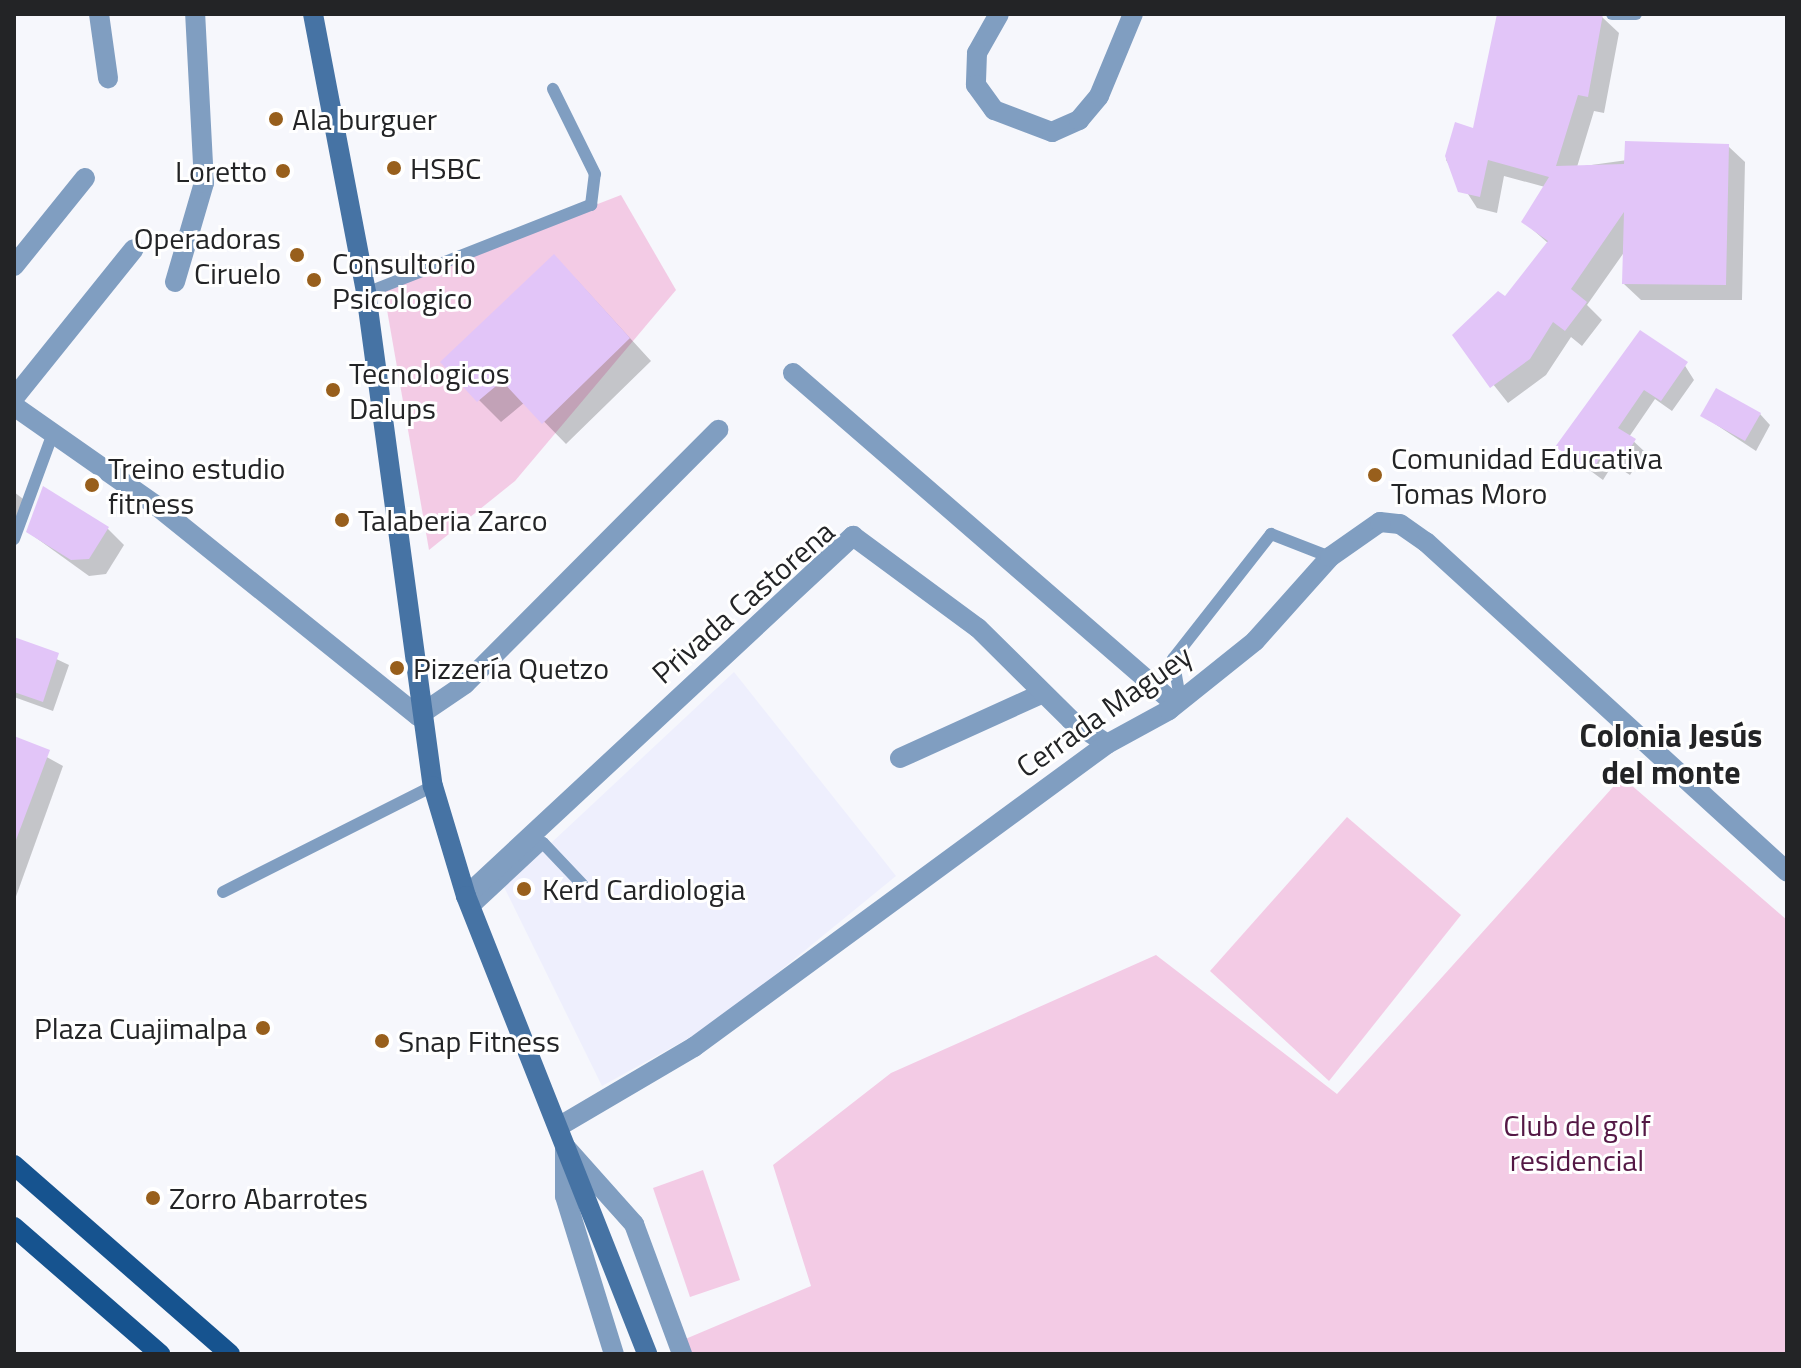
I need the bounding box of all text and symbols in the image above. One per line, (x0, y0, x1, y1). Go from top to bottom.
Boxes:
place label: Ala burguer (292, 101, 437, 137)
marker: Ala burguer (267, 110, 285, 128)
place label: HSBC (410, 150, 481, 186)
place label: Loretto (175, 153, 267, 189)
marker: HSBC (385, 159, 403, 177)
marker: Loretto (274, 162, 292, 180)
place label: Operadoras Ciruelo (134, 220, 281, 290)
place label: Consultorio Psicologico (332, 245, 476, 316)
marker: Operadoras Ciruelo (288, 246, 306, 264)
marker: Consultorio Psicologico (303, 269, 325, 291)
place label: Tecnologicos Dalups (349, 355, 510, 426)
marker: Tecnologicos Dalups (324, 381, 342, 399)
place label: Comunidad Educativa Tomas Moro (1391, 440, 1662, 510)
place label: Treino estudio fitness (108, 450, 285, 520)
marker: Comunidad Educativa Tomas Moro (1366, 466, 1384, 484)
marker: Treino estudio fitness (83, 476, 101, 494)
place label: Talaberia Zarco (358, 502, 548, 538)
marker: Talaberia Zarco (333, 511, 351, 529)
street label: Privada Castorena (645, 513, 841, 691)
street label: Cerrada Maguey (1010, 637, 1198, 785)
place label: Pizzería Quetzo (413, 650, 609, 686)
marker: Pizzería Quetzo (388, 659, 406, 677)
district label: Colonia Jesús del monte (1580, 717, 1762, 792)
place label: Kerd Cardiologia (542, 871, 746, 907)
marker: Kerd Cardiologia (513, 878, 535, 900)
place label: Plaza Cuajimalpa (34, 1010, 247, 1046)
marker: Plaza Cuajimalpa (254, 1019, 272, 1037)
place label: Snap Fitness (398, 1023, 560, 1059)
marker: Snap Fitness (373, 1032, 391, 1050)
park label: Club de golf residencial (1503, 1107, 1651, 1178)
place label: Zorro Abarrotes (169, 1180, 368, 1216)
marker: Zorro Abarrotes (144, 1189, 162, 1207)

